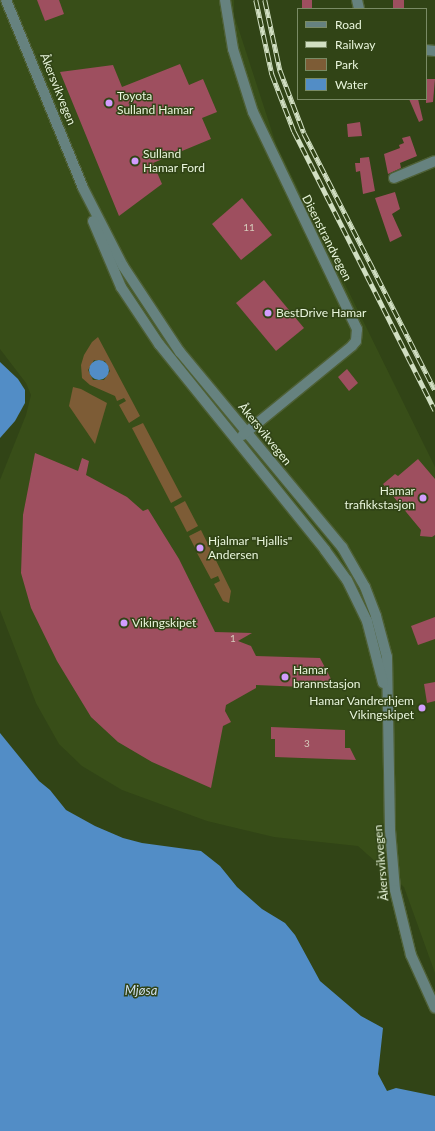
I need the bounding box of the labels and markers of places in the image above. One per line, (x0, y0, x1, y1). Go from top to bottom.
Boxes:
place label: Toyota Sulland Hamar (117, 89, 193, 117)
marker: Toyota Sulland Hamar (104, 98, 114, 108)
place label: Sulland Hamar Ford (143, 147, 205, 175)
marker: Sulland Hamar Ford (130, 156, 140, 166)
place label: BestDrive Hamar (276, 306, 366, 320)
marker: BestDrive Hamar (263, 308, 273, 318)
place label: Hamar trafikkstasjon (344, 484, 415, 512)
marker: Hamar trafikkstasjon (418, 493, 428, 503)
place label: Hjalmar "Hjallis" Andersen (208, 534, 293, 562)
marker: Hjalmar "Hjallis" Andersen (195, 543, 205, 553)
place label: Vikingskipet (132, 616, 196, 630)
marker: Vikingskipet (119, 618, 129, 628)
place label: Hamar brannstasjon (293, 663, 360, 691)
marker: Hamar brannstasjon (280, 672, 290, 682)
place label: Hamar Vandrerhjem Vikingskipet (309, 694, 414, 722)
marker: Hamar Vandrerhjem Vikingskipet (417, 703, 427, 713)

